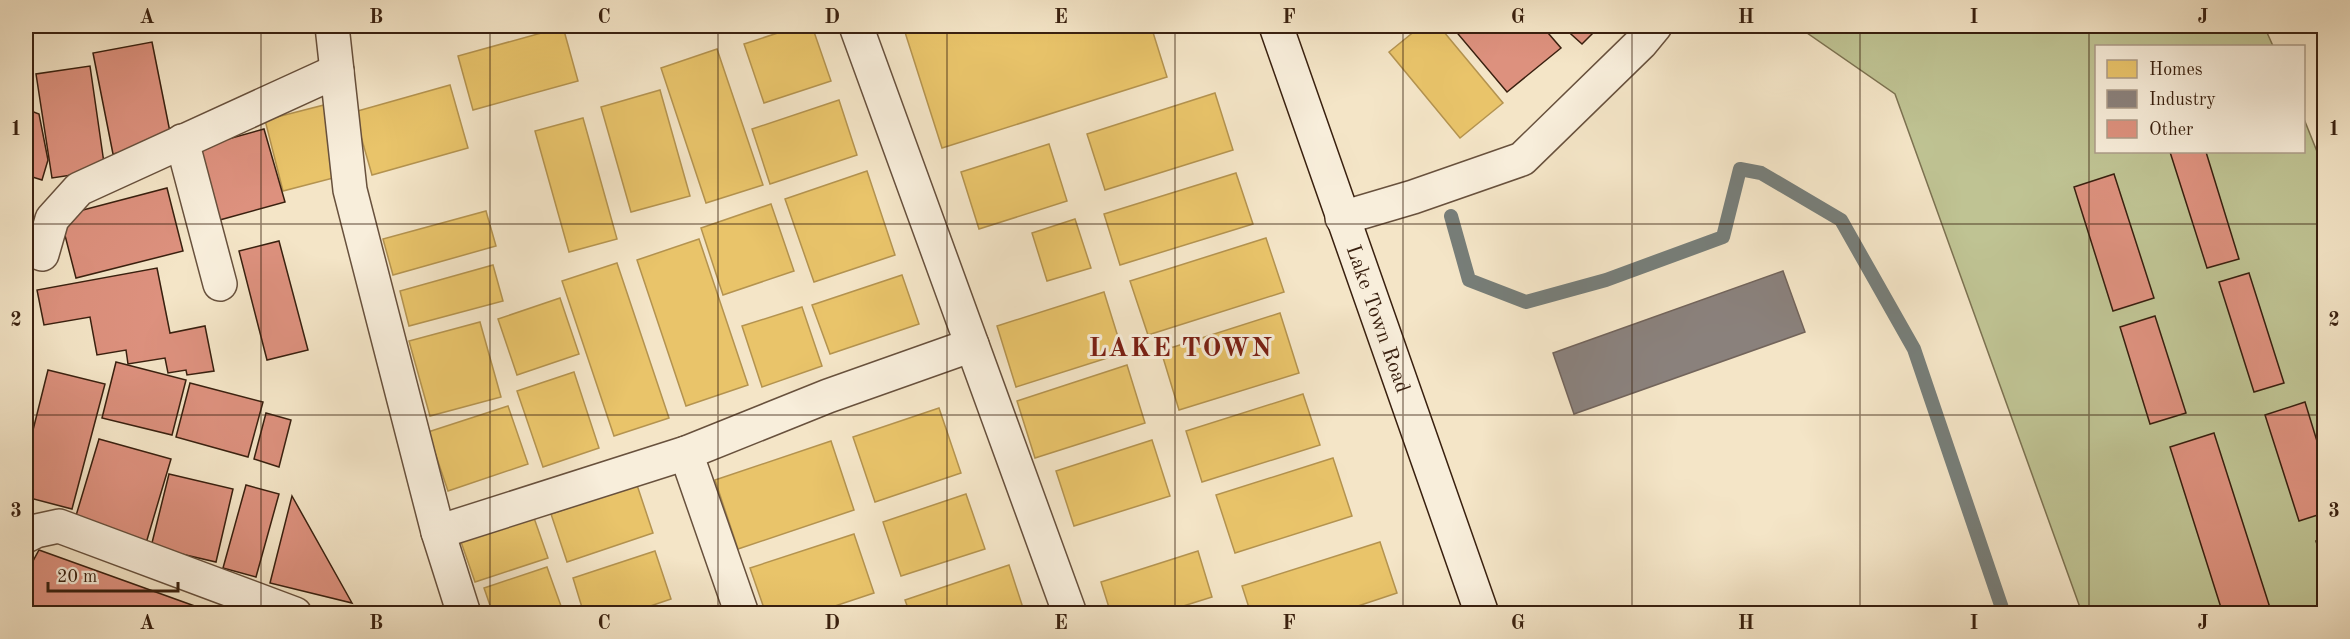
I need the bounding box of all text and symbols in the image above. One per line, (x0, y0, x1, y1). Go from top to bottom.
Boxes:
text: A (139, 8, 155, 28)
text: B (369, 8, 383, 28)
text: C (597, 8, 611, 28)
text: D (824, 8, 840, 28)
text: E (1054, 8, 1068, 28)
text: F (1282, 8, 1296, 28)
text: G (1511, 8, 1525, 28)
text: H (1738, 8, 1754, 28)
text: I (1970, 8, 1978, 28)
text: J (2198, 8, 2209, 28)
legend (2095, 45, 2305, 153)
text: Homes (2149, 61, 2203, 79)
text: Industry (2149, 91, 2216, 109)
text: 1 (10, 120, 22, 140)
text: 1 (2328, 120, 2340, 140)
text: Other (2149, 121, 2194, 139)
street label: Lake Town Road (1342, 242, 1413, 396)
text: 2 (10, 311, 22, 331)
text: 2 (2328, 311, 2340, 331)
district label: LAKE TOWN (1088, 335, 1274, 362)
text: 3 (10, 502, 22, 522)
text: 3 (2328, 502, 2340, 522)
scale bar (48, 555, 178, 593)
text: 20 m (57, 568, 97, 586)
text: A (139, 614, 155, 634)
text: B (369, 614, 383, 634)
text: C (597, 614, 611, 634)
text: D (824, 614, 840, 634)
text: E (1054, 614, 1068, 634)
text: F (1282, 614, 1296, 634)
text: G (1511, 614, 1525, 634)
text: H (1738, 614, 1754, 634)
text: I (1970, 614, 1978, 634)
text: J (2198, 614, 2209, 634)

